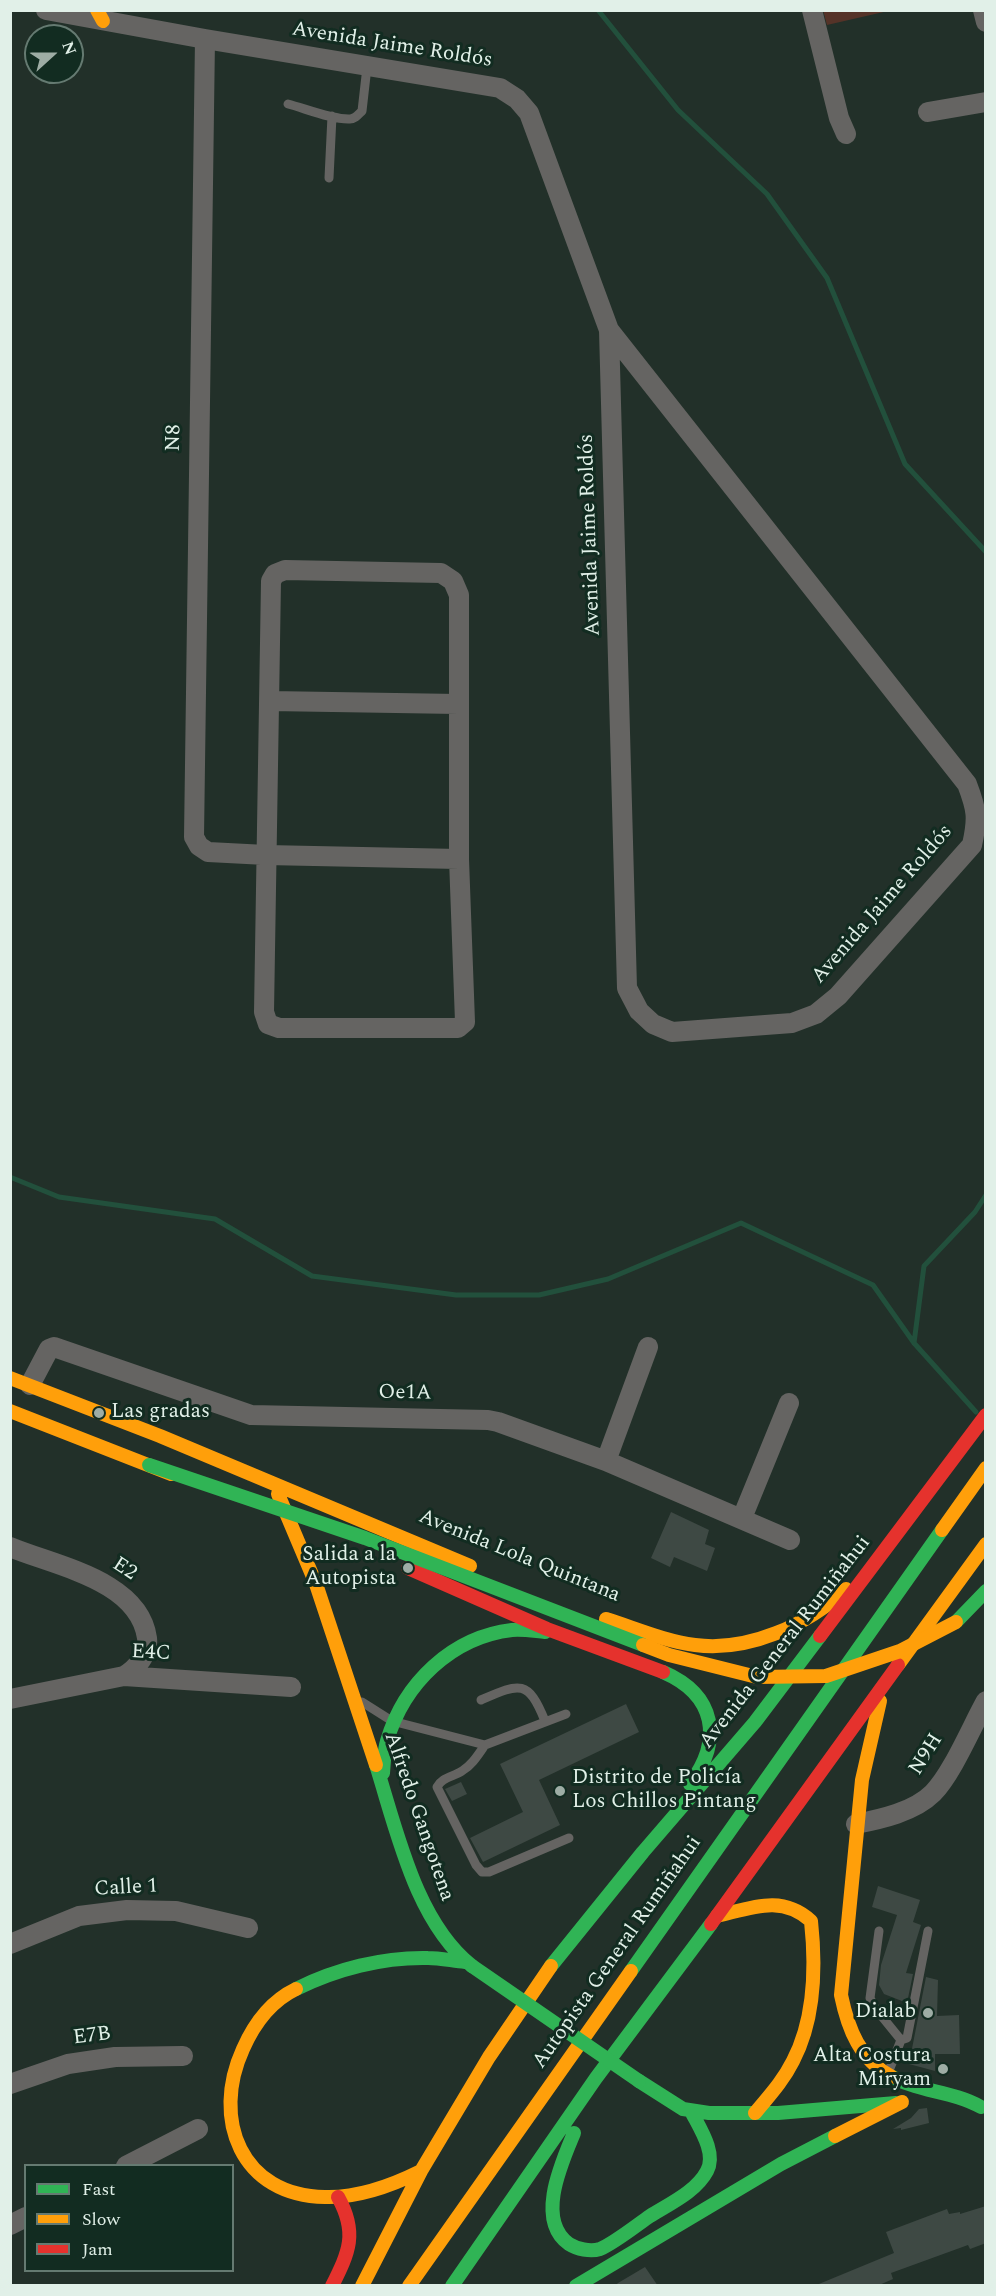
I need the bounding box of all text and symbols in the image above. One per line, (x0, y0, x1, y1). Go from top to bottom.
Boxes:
street label: Avenida Jaime Roldós (290, 18, 494, 74)
north arrow (24, 24, 84, 84)
text: N (55, 38, 82, 59)
street label: N8 (162, 424, 188, 452)
street label: Avenida Jaime Roldós (575, 433, 607, 637)
street label: Avenida Jaime Roldós (807, 820, 959, 990)
street label: Oe1A (378, 1381, 432, 1407)
place label: Las gradas (111, 1400, 210, 1426)
marker: Las gradas (92, 1406, 106, 1420)
street label: Avenida Lola Quintana (415, 1505, 623, 1609)
street label: Avenida General Rumiñahui (695, 1532, 877, 1754)
place label: Salida a la Autopista (302, 1543, 396, 1593)
street label: E2 (107, 1553, 141, 1587)
marker: Salida a la Autopista (401, 1561, 415, 1575)
street label: E4C (131, 1640, 171, 1668)
street label: Alfredo Gangotena (377, 1729, 459, 1905)
street label: N9H (905, 1730, 949, 1780)
place label: Distrito de Policía Los Chillos Pintang (572, 1766, 756, 1816)
marker: Distrito de Policía Los Chillos Pintang (553, 1784, 567, 1798)
street label: Autopista General Rumiñahui (528, 1832, 708, 2074)
street label: Calle 1 (94, 1875, 158, 1903)
place label: Dialab (855, 2000, 916, 2026)
marker: Dialab (921, 2006, 935, 2020)
street label: E7B (72, 2022, 112, 2052)
place label: Alta Costura Miryam (813, 2044, 931, 2094)
marker: Alta Costura Miryam (936, 2062, 950, 2076)
legend (24, 2164, 234, 2272)
text: Fast (82, 2176, 115, 2203)
text: Slow (82, 2206, 120, 2233)
text: Jam (82, 2236, 113, 2263)

